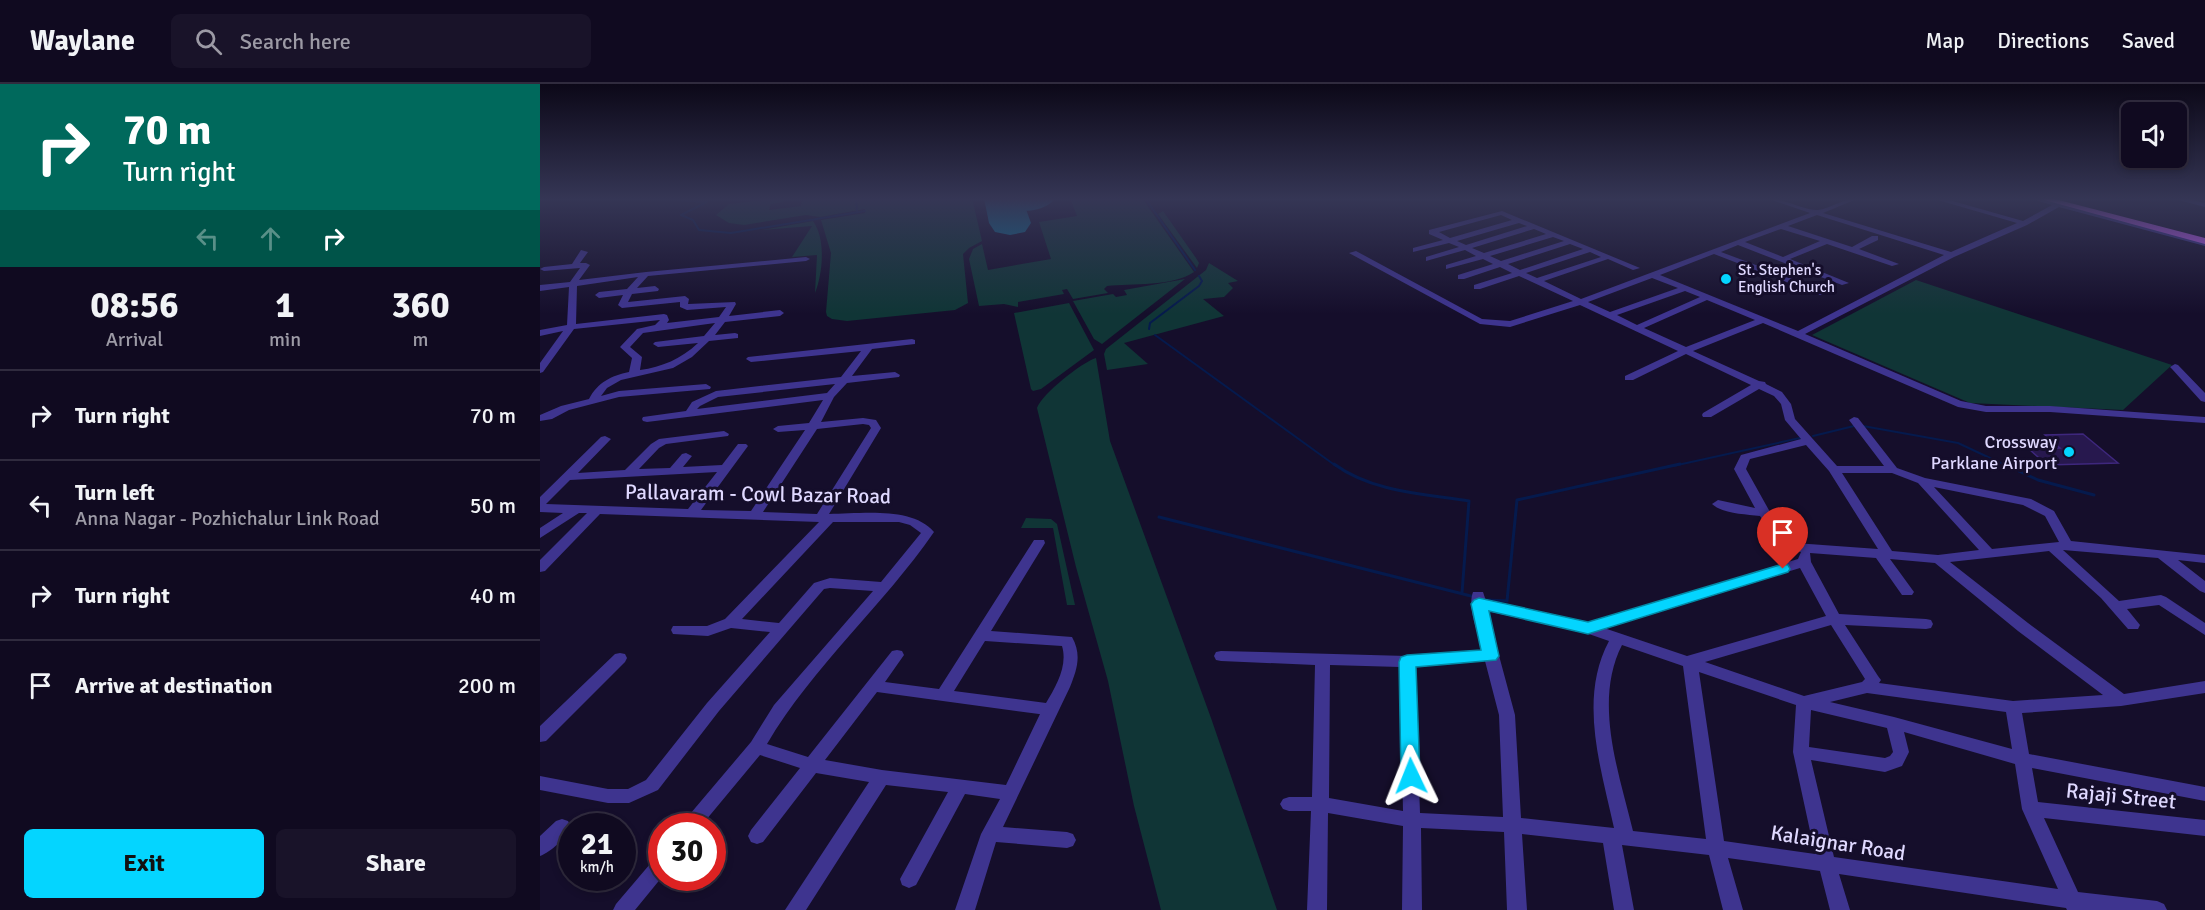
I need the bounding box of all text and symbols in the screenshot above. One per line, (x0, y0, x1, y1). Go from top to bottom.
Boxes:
search box (171, 14, 591, 68)
text: Waylane (30, 24, 135, 58)
icon: search (192, 25, 225, 58)
text: Search here (240, 28, 351, 55)
text: Map (1926, 28, 1964, 54)
text: Directions (1997, 28, 2089, 54)
text: Saved (2122, 28, 2175, 54)
map controls (2121, 102, 2187, 168)
button: sound (2121, 102, 2187, 168)
text: 70 m (123, 105, 212, 156)
icon: right (24, 108, 102, 186)
text: Turn right (123, 156, 236, 189)
icon: left (191, 222, 224, 255)
icon: ahead (254, 222, 287, 255)
icon: right (317, 222, 350, 255)
place label: St. Stephen's English Church (1738, 261, 1835, 296)
marker: St. Stephen's English Church (1719, 272, 1733, 286)
text: 08:56 (90, 283, 179, 328)
text: 1 (275, 283, 295, 328)
text: 360 (391, 283, 450, 328)
text: Arrival (106, 327, 163, 352)
text: min (269, 327, 301, 352)
text: m (413, 327, 429, 352)
icon: right (24, 399, 57, 432)
text: Turn right (75, 402, 170, 429)
text: 70 m (470, 402, 516, 429)
place label: Crossway Parklane Airport (1931, 431, 2058, 474)
marker: Crossway Parklane Airport (2062, 445, 2076, 459)
text: Turn left (75, 479, 155, 506)
street label: Pallavaram - Cowl Bazar Road (625, 479, 891, 509)
icon: left (24, 489, 57, 522)
text: 50 m (470, 492, 516, 519)
text: Anna Nagar - Pozhichalur Link Road (75, 506, 380, 531)
pin (1757, 507, 1808, 569)
icon: arrive (1766, 516, 1799, 549)
icon: right (24, 579, 57, 612)
text: Turn right (75, 582, 170, 609)
text: 40 m (470, 582, 516, 609)
icon: arrive (24, 669, 57, 702)
text: Arrive at destination (75, 672, 272, 699)
text: 200 m (458, 672, 516, 699)
position arrow (1379, 744, 1443, 808)
street label: Rajaji Street (2065, 777, 2177, 815)
speed limit sign: 30 (648, 813, 726, 891)
street label: Kalaignar Road (1769, 820, 1907, 866)
text: 21 (581, 826, 613, 863)
button: Exit (24, 829, 264, 898)
button: Share (276, 829, 516, 898)
text: km/h (580, 858, 614, 876)

